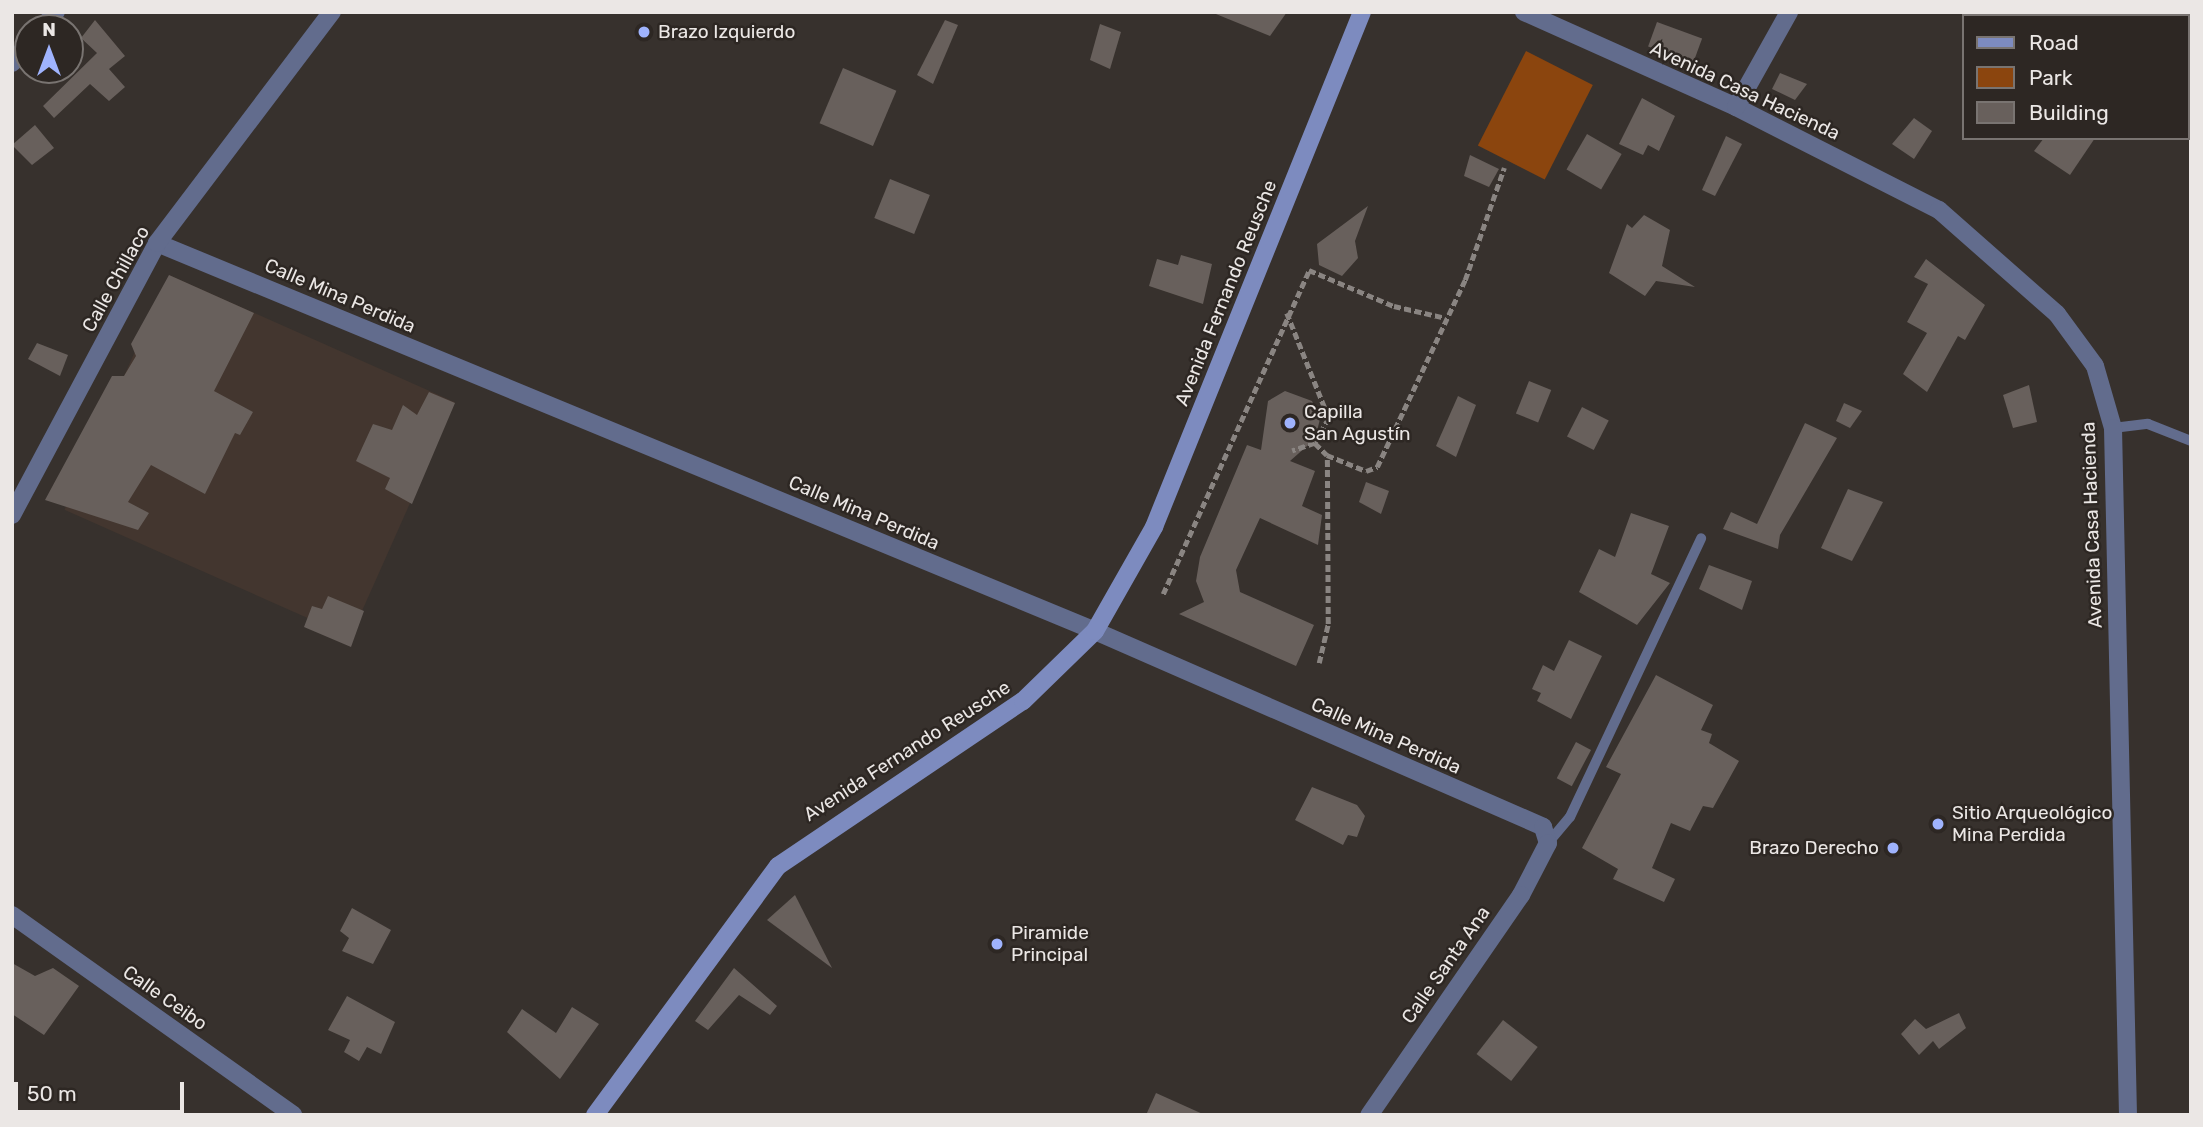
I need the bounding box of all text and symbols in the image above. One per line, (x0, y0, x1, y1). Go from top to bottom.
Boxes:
north arrow (14, 14, 84, 84)
legend (1962, 14, 2189, 140)
text: N (42, 18, 56, 41)
place label: Brazo Izquierdo (658, 21, 795, 43)
marker: Brazo Izquierdo (636, 24, 652, 40)
text: Road (2029, 30, 2079, 55)
street label: Avenida Casa Hacienda (1647, 37, 1843, 145)
text: Park (2029, 65, 2073, 90)
text: Building (2029, 100, 2109, 125)
street label: Avenida Fernando Reusche (1170, 177, 1282, 409)
street label: Calle Chillaco (78, 222, 154, 336)
street label: Calle Mina Perdida (261, 254, 419, 338)
place label: Capilla San Agustín (1304, 401, 1411, 445)
marker: Capilla San Agustín (1282, 415, 1298, 431)
street label: Avenida Casa Hacienda (2077, 421, 2107, 629)
street label: Calle Mina Perdida (785, 471, 943, 555)
street label: Avenida Fernando Reusche (800, 676, 1014, 826)
street label: Calle Mina Perdida (1308, 693, 1464, 779)
place label: Sitio Arqueológico Mina Perdida (1952, 802, 2113, 846)
marker: Sitio Arqueológico Mina Perdida (1930, 816, 1946, 832)
place label: Brazo Derecho (1749, 837, 1879, 859)
marker: Brazo Derecho (1885, 840, 1901, 856)
street label: Calle Santa Ana (1397, 902, 1495, 1028)
place label: Piramide Principal (1011, 922, 1089, 966)
marker: Piramide Principal (989, 936, 1005, 952)
street label: Calle Ceibo (118, 961, 212, 1035)
scale bar (18, 1068, 187, 1112)
text: 50 m (27, 1081, 77, 1106)

